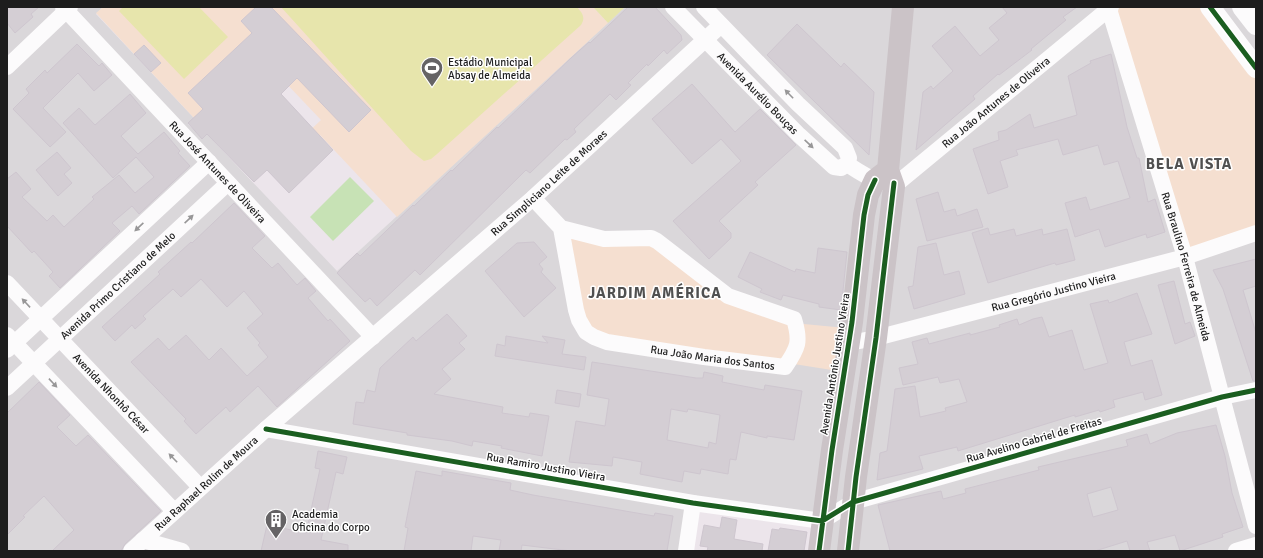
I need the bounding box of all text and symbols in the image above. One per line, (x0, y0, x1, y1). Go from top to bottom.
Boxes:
street label: Avenida Aurélio Bouças (715, 49, 801, 137)
street label: Rua João Antunes de Oliveira (939, 53, 1053, 150)
sports icon: Estádio Municipal Absay de Almeida (419, 55, 445, 88)
place label: Estádio Municipal Absay de Almeida (448, 56, 532, 82)
one-way arrow (784, 89, 794, 99)
street label: Rua José Antunes de Oliveira (167, 118, 269, 226)
street label: Rua Simpliciano Leite de Moraes (488, 127, 610, 238)
one-way arrow (804, 140, 814, 149)
district label: BELA VISTA (1146, 155, 1232, 173)
street label: Rua Braulino Ferreira de Almeida (1159, 190, 1214, 343)
one-way arrow (184, 214, 195, 223)
one-way arrow (134, 222, 144, 232)
street label: Avenida Primo Cristiano de Melo (57, 229, 178, 342)
street label: Rua Gregório Justino Vieira (990, 269, 1118, 314)
district label: JARDIM AMÉRICA (588, 283, 722, 302)
street label: Avenida Antônio Justino Vieira (817, 292, 853, 436)
one-way arrow (21, 298, 31, 308)
street label: Rua João Maria dos Santos (650, 342, 776, 372)
street label: Avenida Nhonhô César (70, 351, 153, 436)
one-way arrow (48, 378, 58, 388)
street label: Rua Avelino Gabriel de Freitas (965, 414, 1103, 466)
street label: Rua Raphael Rolim de Moura (152, 433, 261, 533)
street label: Rua Ramiro Justino Vieira (486, 450, 607, 484)
one-way arrow (168, 453, 178, 463)
building icon: Academia Oficina do Corpo (263, 507, 289, 540)
place label: Academia Oficina do Corpo (292, 508, 370, 534)

